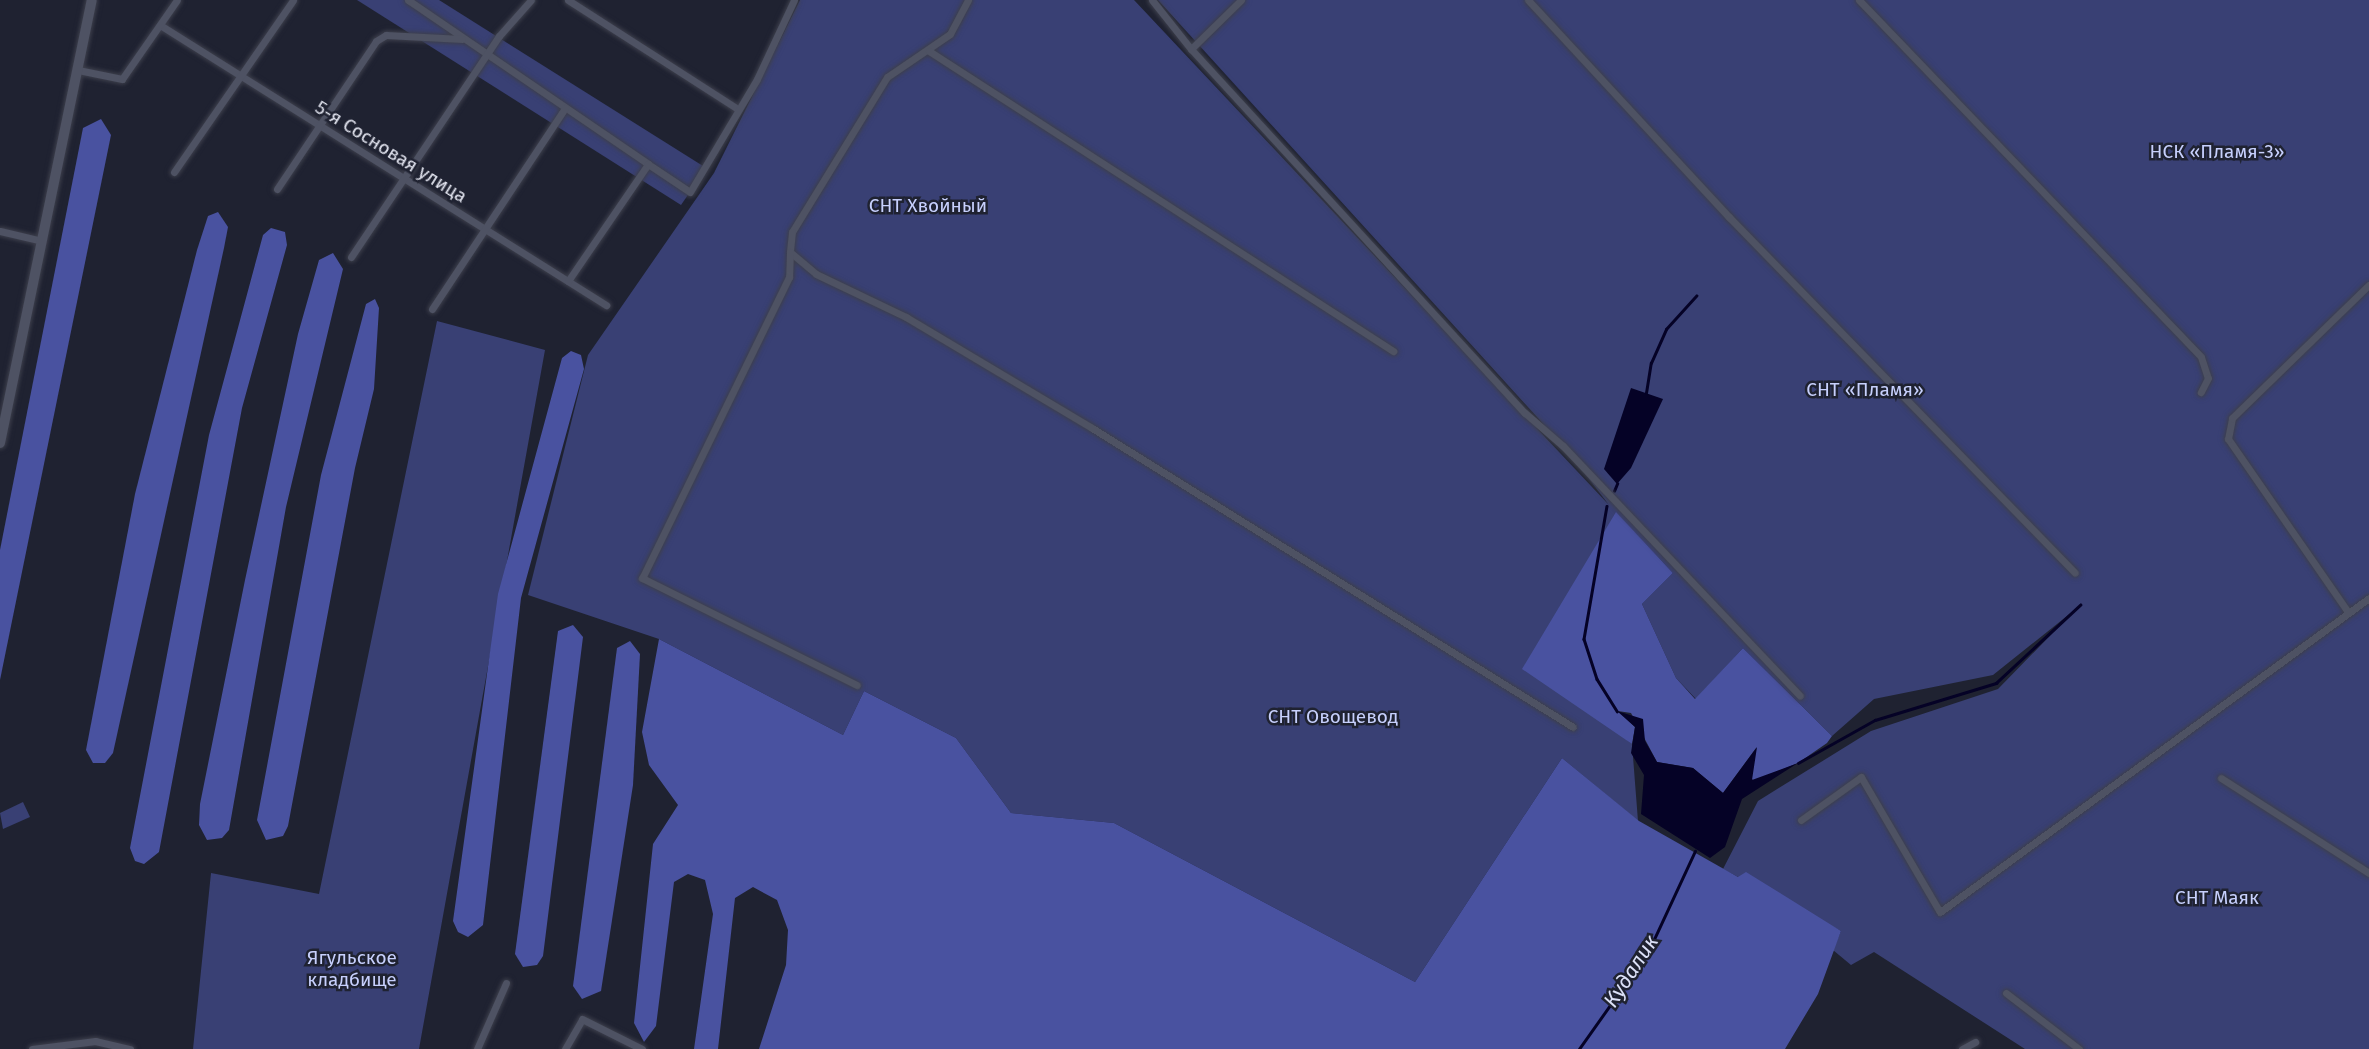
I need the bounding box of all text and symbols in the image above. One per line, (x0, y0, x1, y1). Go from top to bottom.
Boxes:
street label: 5-я Сосновая улица (311, 96, 471, 208)
park label: НСК «Пламя-3» (2150, 141, 2284, 163)
park label: СНТ Хвойный (869, 195, 987, 217)
park label: СНТ «Пламя» (1806, 379, 1924, 401)
park label: СНТ Овощевод (1268, 706, 1398, 728)
park label: СНТ Маяк (2175, 887, 2259, 909)
water label: Кудалик (1598, 930, 1664, 1012)
park label: Ягульское кладбище (307, 947, 397, 991)

